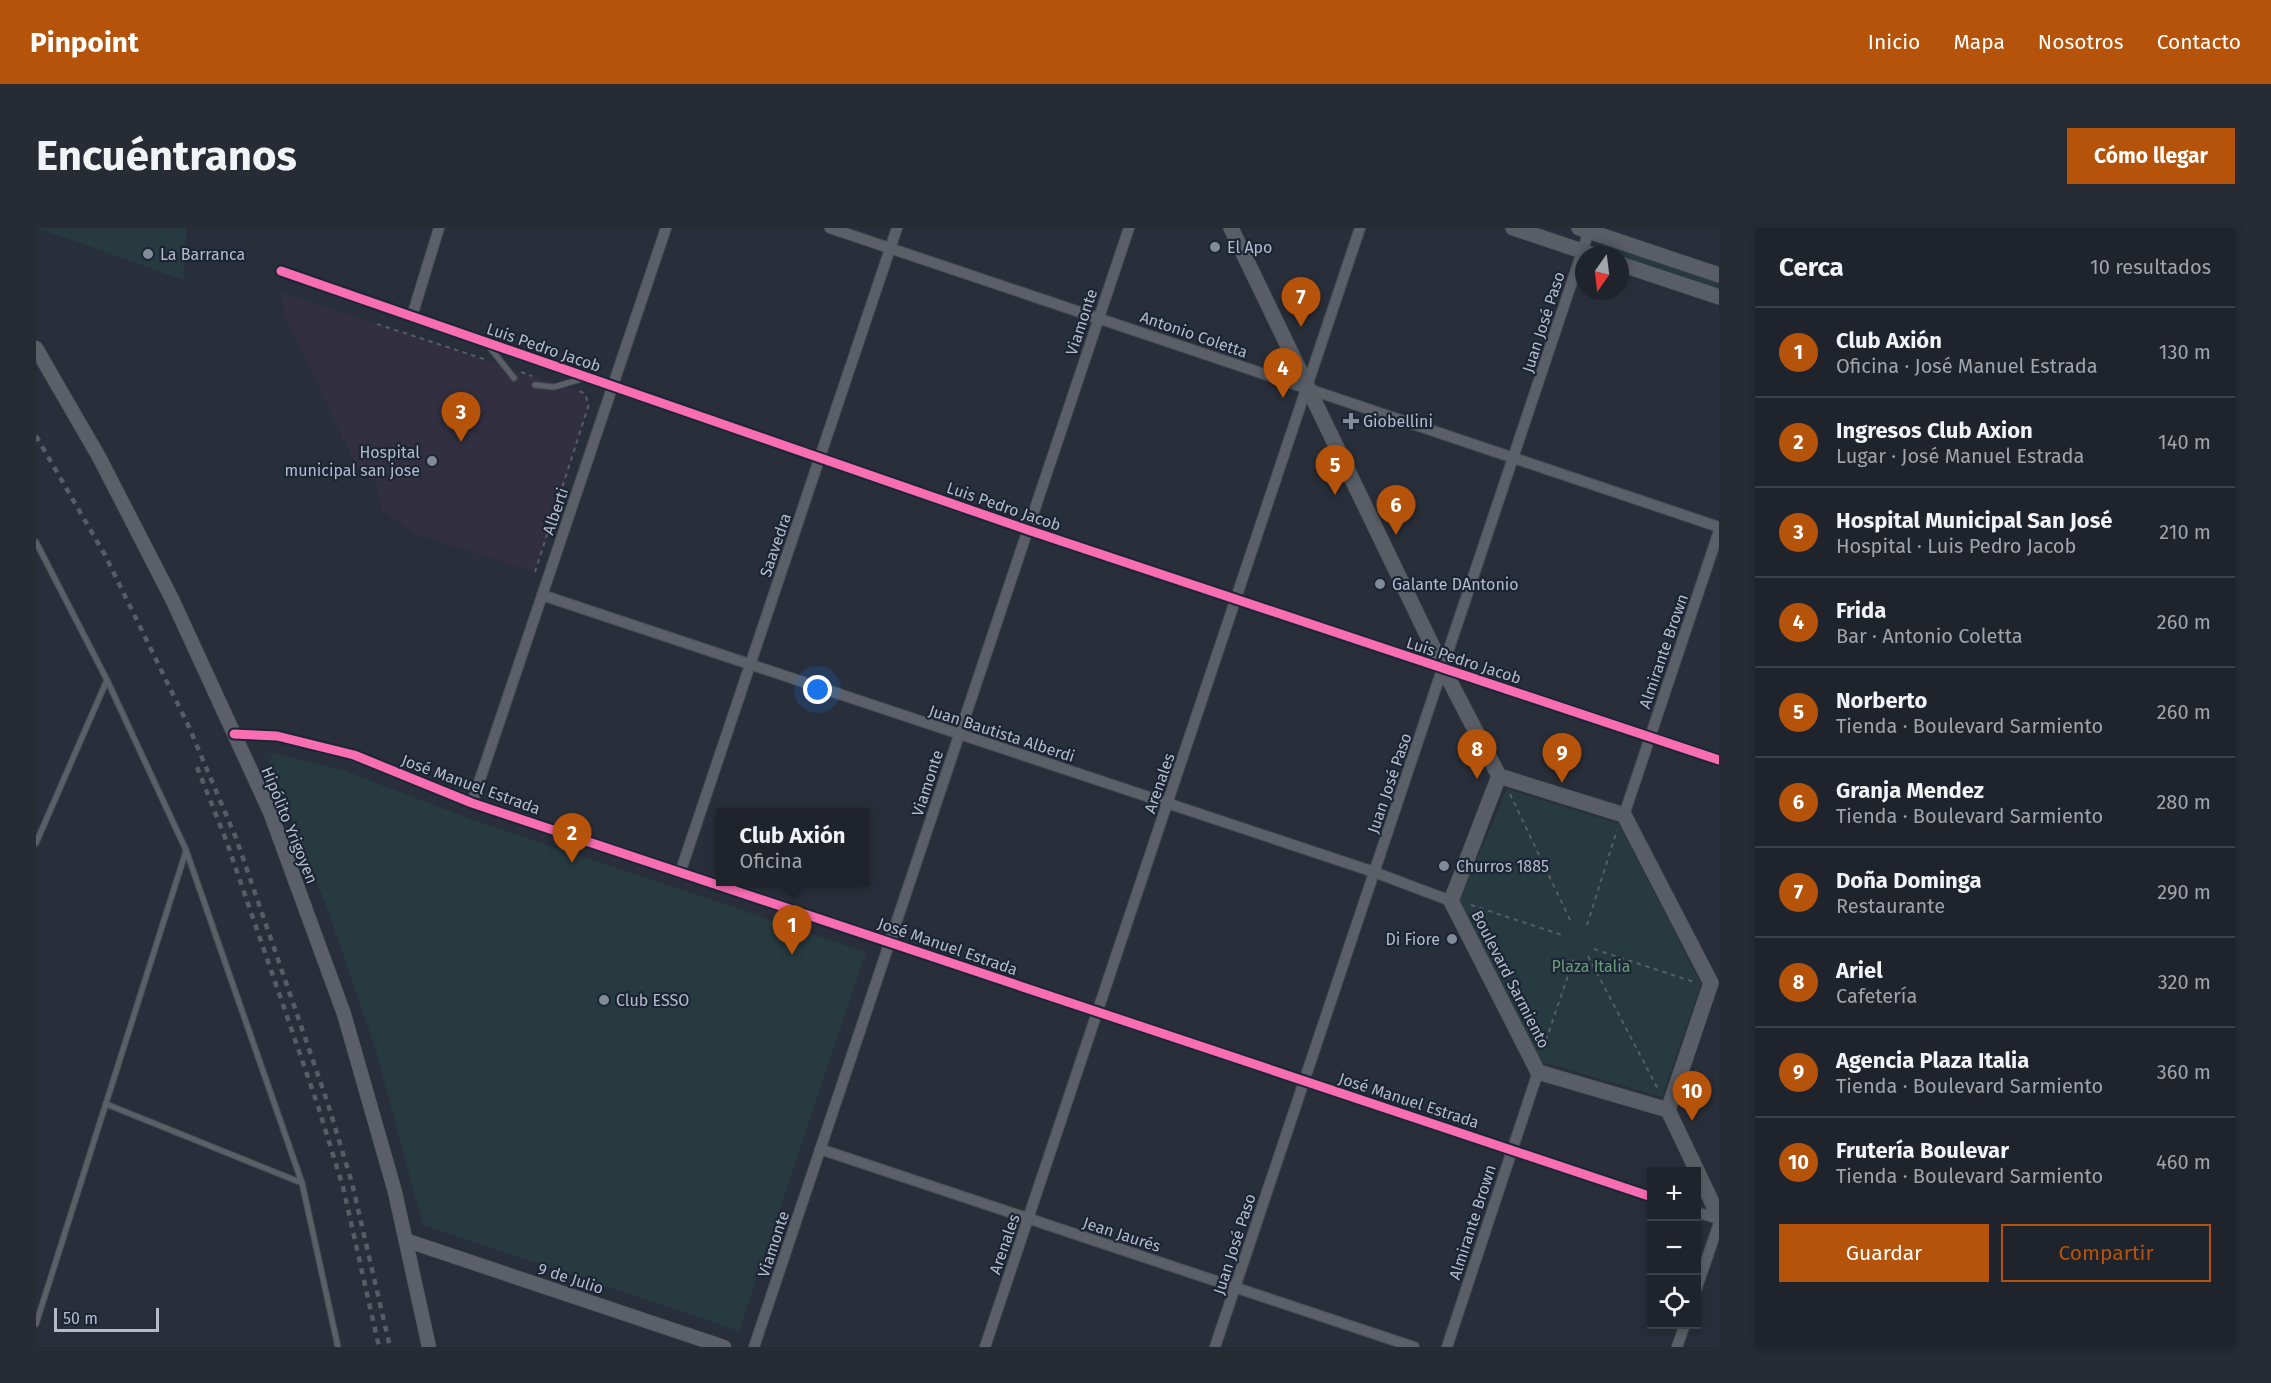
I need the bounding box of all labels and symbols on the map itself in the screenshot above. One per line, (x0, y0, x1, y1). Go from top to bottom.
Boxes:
place label: El Apo (1227, 238, 1272, 257)
marker: El Apo (1208, 240, 1222, 254)
place label: La Barranca (160, 245, 245, 264)
north arrow (1575, 246, 1629, 300)
marker: La Barranca (141, 247, 155, 261)
street label: Juan José Paso (1518, 269, 1569, 375)
pin: 7 (1282, 278, 1320, 327)
street label: Viamonte (1062, 286, 1101, 358)
street label: Antonio Coletta (1138, 307, 1250, 362)
street label: Luis Pedro Jacob (484, 319, 603, 376)
pin: 4 (1264, 348, 1302, 398)
pin: 3 (442, 392, 480, 442)
place label: Giobellini (1363, 412, 1433, 431)
marker: Giobellini (1344, 414, 1358, 428)
place label: Hospital municipal san jose (284, 443, 420, 480)
pin: 5 (1316, 446, 1354, 495)
marker: Hospital municipal san jose (425, 454, 439, 468)
street label: Luis Pedro Jacob (944, 478, 1063, 535)
street label: Alberti (539, 485, 572, 537)
pin: 6 (1376, 486, 1416, 535)
street label: Saavedra (756, 511, 795, 580)
place label: Galante DAntonio (1392, 575, 1519, 594)
marker: Galante DAntonio (1373, 577, 1387, 591)
street label: Almirante Brown (1635, 591, 1692, 711)
street label: Luis Pedro Jacob (1404, 633, 1524, 688)
your location (803, 675, 832, 704)
street label: Juan Bautista Alberdi (926, 701, 1077, 766)
street label: Juan José Paso (1363, 730, 1416, 836)
pin: 8 (1458, 730, 1496, 779)
pin: 9 (1542, 734, 1582, 783)
street label: Viamonte (908, 747, 947, 819)
street label: José Manuel Estrada (399, 750, 543, 818)
street label: Arenales (1140, 751, 1179, 816)
street label: Hipólito Yrigoyen (257, 764, 322, 886)
pin: 2 (552, 814, 592, 863)
place label: Churros 1885 (1456, 857, 1549, 876)
marker: Churros 1885 (1437, 859, 1451, 873)
pin: 1 (772, 906, 812, 955)
street label: Boulevard Sarmiento (1468, 907, 1554, 1051)
street label: José Manuel Estrada (875, 914, 1020, 979)
place label: Di Fiore (1385, 930, 1440, 949)
marker: Di Fiore (1445, 932, 1459, 946)
park label: Plaza Italia (1552, 957, 1630, 976)
place label: Club ESSO (616, 991, 689, 1010)
marker: Club ESSO (597, 993, 611, 1007)
street label: José Manuel Estrada (1336, 1069, 1481, 1132)
pin: 10 (1672, 1072, 1712, 1121)
street label: Almirante Brown (1445, 1162, 1500, 1282)
street label: Juan José Paso (1209, 1191, 1260, 1297)
street label: Viamonte (754, 1208, 793, 1280)
street label: Arenales (985, 1212, 1024, 1277)
street label: Jean Jaurés (1081, 1213, 1163, 1256)
street label: 9 de Julio (536, 1259, 606, 1298)
scale bar (54, 1305, 159, 1332)

